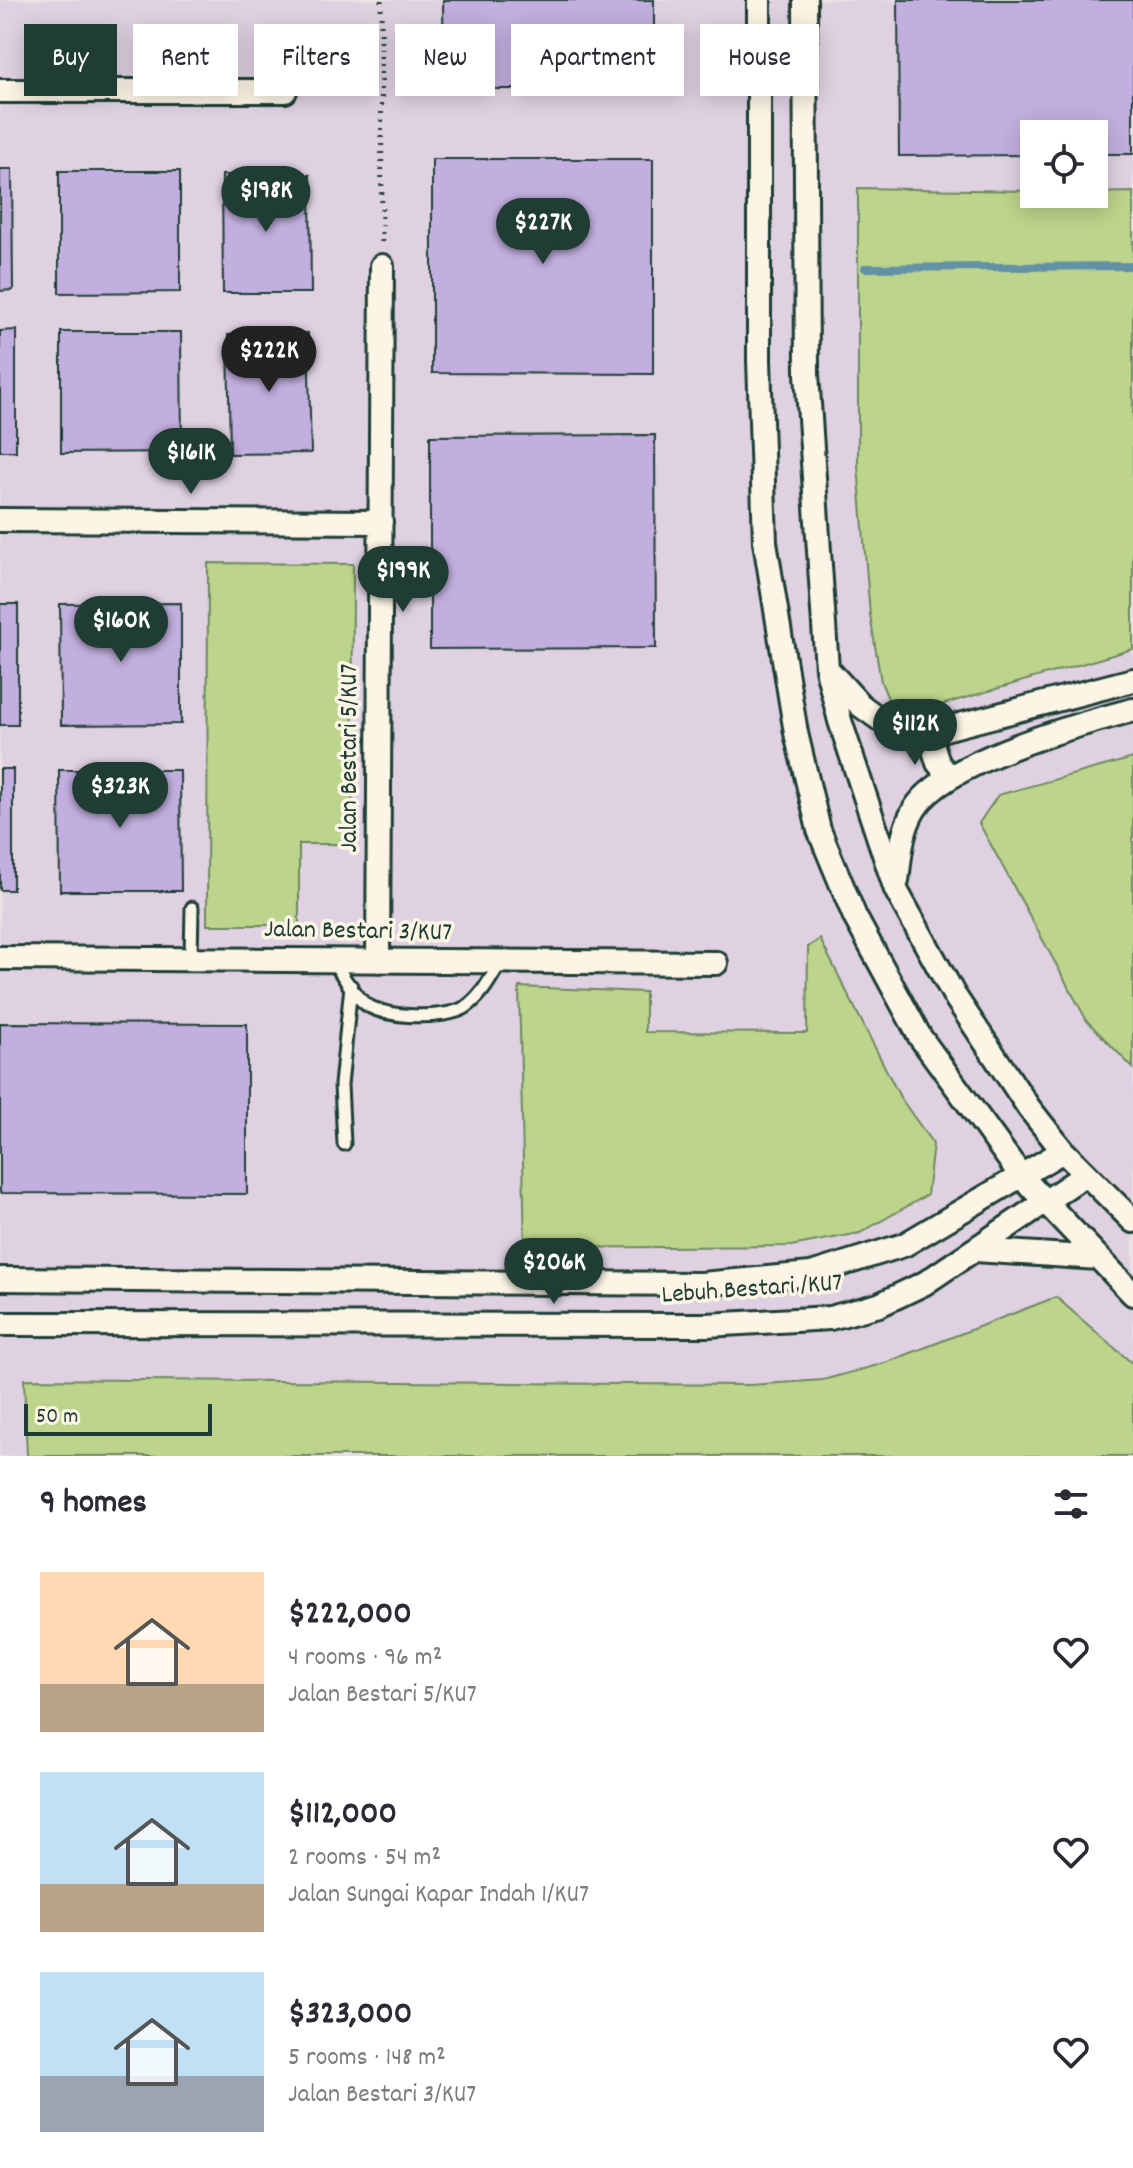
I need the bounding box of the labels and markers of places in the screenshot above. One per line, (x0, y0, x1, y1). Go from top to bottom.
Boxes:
pin: $198K (210, 166, 322, 234)
pin: $227K (487, 198, 599, 266)
pin: $222K (213, 326, 325, 394)
pin: $161K (135, 428, 247, 496)
pin: $199K (347, 546, 459, 614)
pin: $160K (65, 596, 177, 664)
pin: $112K (859, 699, 971, 767)
pin: $323K (64, 762, 176, 830)
pin: $206K (498, 1238, 610, 1306)

